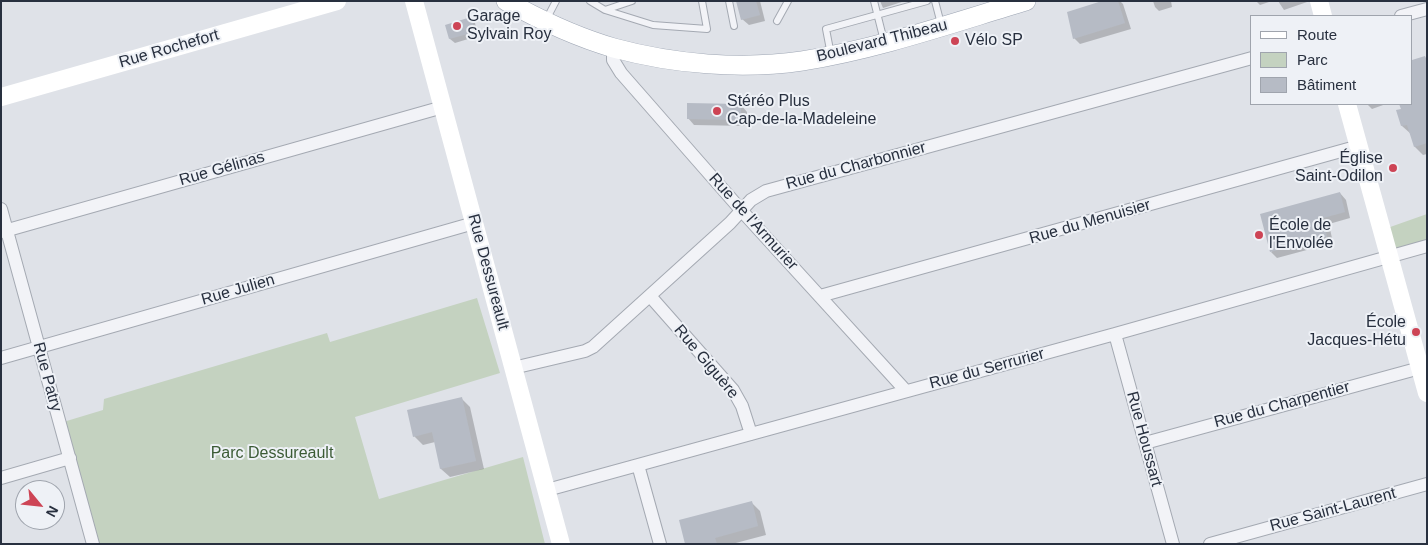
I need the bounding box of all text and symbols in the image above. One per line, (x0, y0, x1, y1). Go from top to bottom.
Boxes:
place label: Garage Sylvain Roy (467, 7, 551, 45)
street label: Boulevard Thibeau (815, 15, 949, 67)
legend (1250, 15, 1413, 105)
marker: Garage Sylvain Roy (451, 20, 463, 32)
street label: Rue Rochefort (117, 26, 221, 72)
text: Route (1297, 26, 1337, 43)
place label: Vélo SP (965, 31, 1023, 51)
marker: Vélo SP (949, 35, 961, 47)
text: Parc (1297, 51, 1328, 68)
text: Bâtiment (1297, 76, 1356, 93)
place label: Stéréo Plus Cap-de-la-Madeleine (727, 92, 876, 130)
marker: Stéréo Plus Cap-de-la-Madeleine (711, 105, 723, 117)
street label: Rue du Charbonnier (784, 138, 928, 194)
street label: Rue Gélinas (177, 148, 267, 190)
place label: Église Saint-Odilon (1295, 149, 1383, 187)
marker: Église Saint-Odilon (1387, 162, 1399, 174)
street label: Rue de l'Armurier (704, 170, 802, 274)
street label: Rue du Menuisier (1027, 195, 1153, 249)
street label: Rue Dessureault (463, 212, 513, 332)
place label: École de l'Envolée (1269, 216, 1333, 254)
marker: École de l'Envolée (1253, 229, 1265, 241)
street label: Rue Julien (199, 270, 277, 310)
place label: École Jacques-Hétu (1307, 313, 1406, 351)
street label: Rue Giguère (669, 321, 743, 403)
marker: École Jacques-Hétu (1410, 326, 1422, 338)
street label: Rue Patry (29, 340, 65, 414)
street label: Rue du Serrurier (927, 344, 1047, 394)
street label: Rue du Charpentier (1212, 378, 1352, 432)
street label: Rue Houssart (1122, 389, 1166, 489)
park label: Parc Dessureault (211, 444, 333, 464)
north arrow (15, 480, 65, 530)
street label: Rue Saint-Laurent (1268, 484, 1398, 536)
text: N (43, 503, 62, 520)

